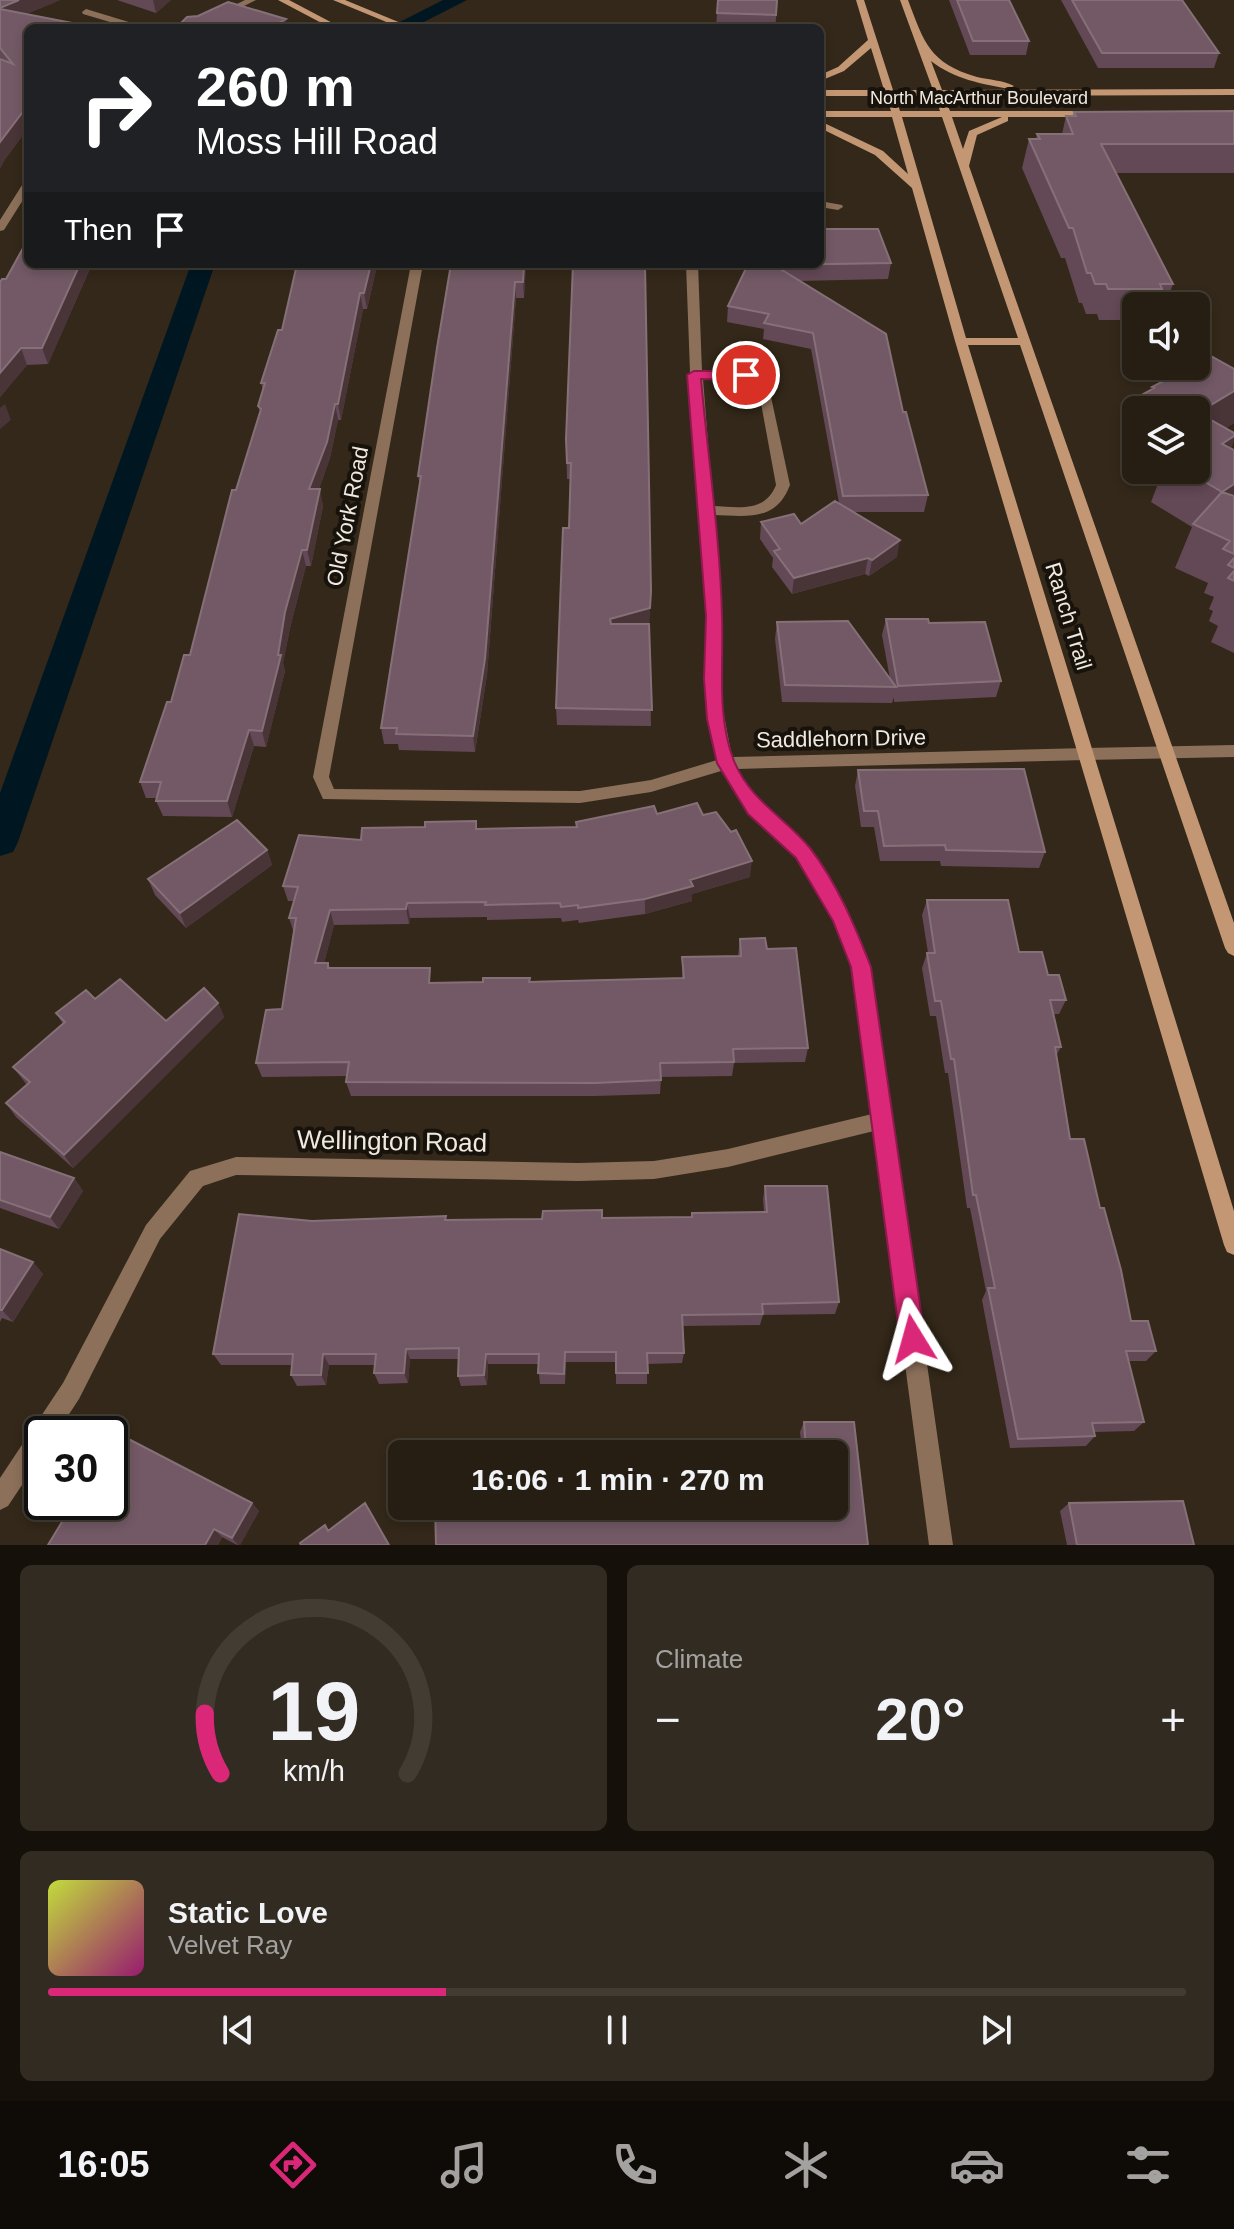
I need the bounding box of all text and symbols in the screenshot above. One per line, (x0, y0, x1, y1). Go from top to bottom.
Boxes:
text: 260 m (196, 55, 355, 118)
icon: right (64, 56, 168, 160)
street label: North MacArthur Boulevard (870, 88, 1088, 108)
text: Moss Hill Road (196, 121, 438, 162)
icon: arrive (148, 208, 192, 252)
text: Then (64, 213, 132, 246)
map controls (1122, 292, 1210, 484)
button: sound (1122, 292, 1210, 380)
pin (712, 341, 780, 409)
icon: arrive (724, 353, 768, 397)
button: layers (1122, 396, 1210, 484)
street label: Old York Road (322, 444, 373, 588)
street label: Ranch Trail (1040, 559, 1097, 673)
street label: Saddlehorn Drive (756, 725, 926, 752)
street label: Wellington Road (297, 1124, 487, 1158)
position arrow (871, 1297, 955, 1381)
speed limit sign: 30 (24, 1416, 128, 1520)
text: 16:06 · 1 min · 270 m (471, 1463, 765, 1496)
text: Climate (655, 1644, 743, 1674)
text: 19 (267, 1665, 360, 1758)
text: 20° (875, 1686, 966, 1753)
text: − (655, 1695, 681, 1744)
text: + (1160, 1695, 1186, 1744)
text: km/h (283, 1755, 344, 1787)
text: Static Love (168, 1896, 328, 1929)
text: Velvet Ray (168, 1930, 292, 1960)
icon: previous (216, 2008, 260, 2052)
icon: pause (595, 2008, 639, 2052)
icon: next (974, 2008, 1018, 2052)
icon: directions (265, 2137, 321, 2193)
icon: music (436, 2137, 492, 2193)
icon: phone (607, 2137, 663, 2193)
icon: climate (778, 2137, 834, 2193)
icon: car (949, 2137, 1005, 2193)
icon: filters (1120, 2137, 1176, 2193)
text: 16:05 (58, 2144, 150, 2185)

